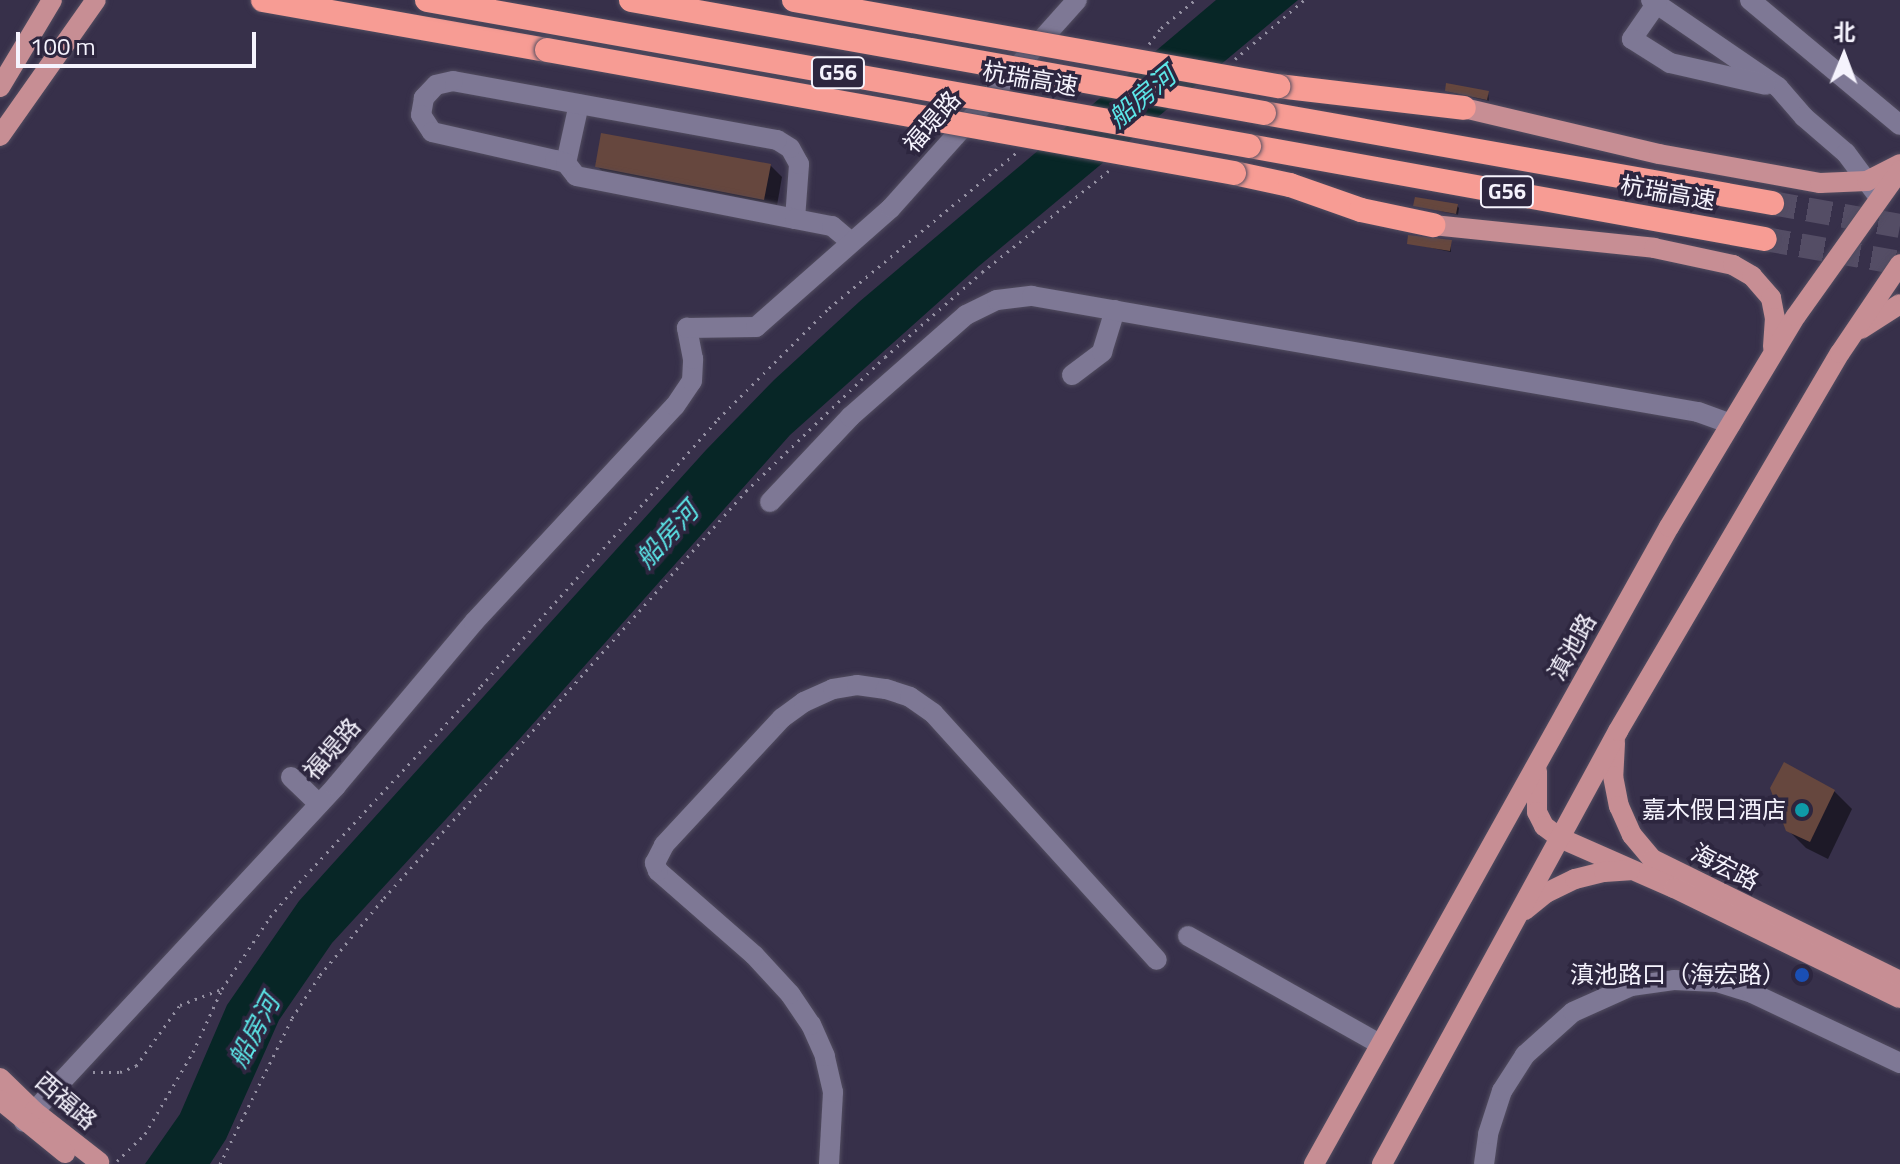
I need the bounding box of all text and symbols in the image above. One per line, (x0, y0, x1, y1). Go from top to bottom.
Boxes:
text: 北 (1833, 15, 1856, 49)
scale bar (20, 16, 260, 66)
north arrow (1804, 16, 1884, 96)
text: 100 m (30, 28, 96, 64)
road number: G56 (810, 55, 866, 91)
street label: 杭瑞高速 (980, 56, 1080, 102)
water label: 船房河 (1102, 60, 1182, 134)
street label: 福堤路 (898, 85, 966, 159)
street label: 杭瑞高速 (1618, 170, 1718, 216)
road number: G56 (1479, 174, 1535, 210)
water label: 船房河 (629, 496, 705, 574)
street label: 滇池路 (1542, 609, 1602, 685)
street label: 福堤路 (298, 712, 366, 786)
place label: 嘉木假日酒店 (1642, 796, 1786, 824)
marker: 嘉木假日酒店 (1793, 801, 1811, 819)
street label: 海宏路 (1686, 838, 1764, 896)
place label: 滇池路口（海宏路） (1570, 961, 1786, 989)
marker: 滇池路口（海宏路） (1793, 966, 1811, 984)
water label: 船房河 (222, 989, 286, 1073)
street label: 西福路 (29, 1067, 103, 1135)

